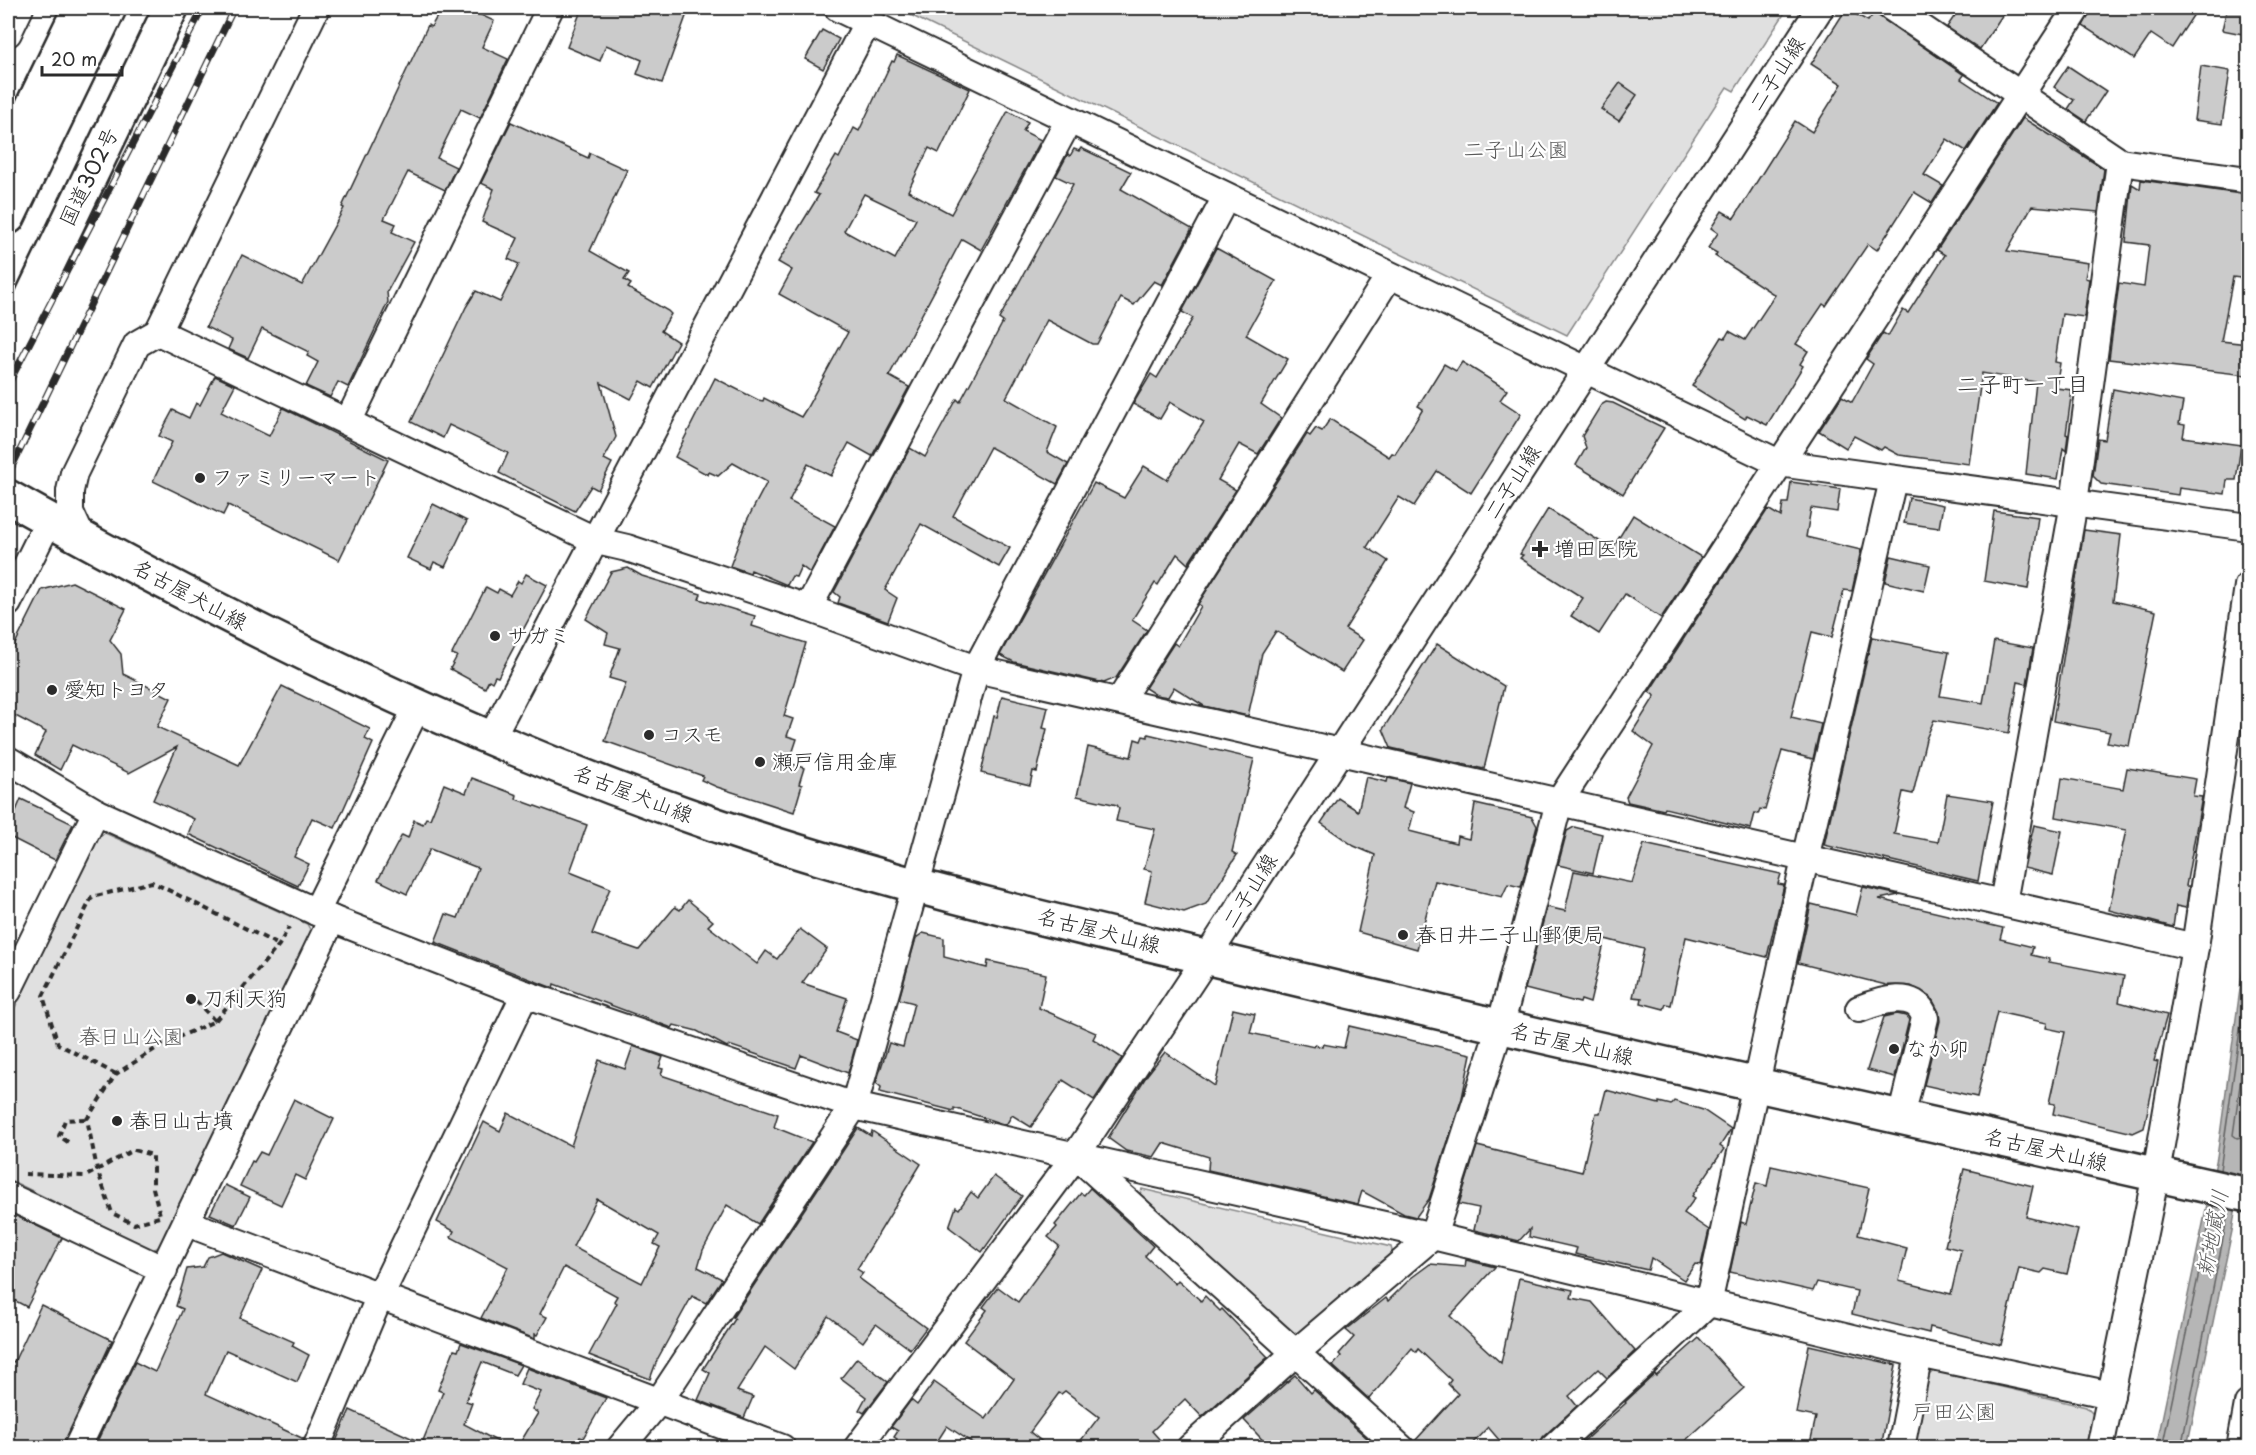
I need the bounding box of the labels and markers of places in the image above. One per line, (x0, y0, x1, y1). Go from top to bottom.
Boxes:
place label: ファミリーマート (212, 460, 380, 492)
marker: ファミリーマート (193, 471, 207, 485)
place label: 増田医院 (1554, 531, 1638, 563)
marker: 増田医院 (1531, 540, 1549, 558)
place label: サガミ (507, 618, 570, 650)
marker: サガミ (488, 629, 502, 643)
place label: 愛知トヨタ (64, 672, 169, 704)
marker: 愛知トヨタ (45, 683, 59, 697)
place label: コスモ (661, 717, 723, 749)
marker: コスモ (642, 728, 656, 742)
place label: 瀬戸信用金庫 (772, 744, 898, 776)
marker: 瀬戸信用金庫 (753, 755, 767, 769)
place label: 春日井二子山郵便局 (1415, 917, 1604, 949)
marker: 春日井二子山郵便局 (1396, 928, 1410, 942)
place label: 刀利天狗 (203, 981, 287, 1013)
marker: 刀利天狗 (184, 992, 198, 1006)
place label: なか卯 (1906, 1031, 1969, 1063)
marker: なか卯 (1887, 1042, 1901, 1056)
place label: 春日山古墳 (129, 1103, 234, 1135)
marker: 春日山古墳 (110, 1114, 124, 1128)

